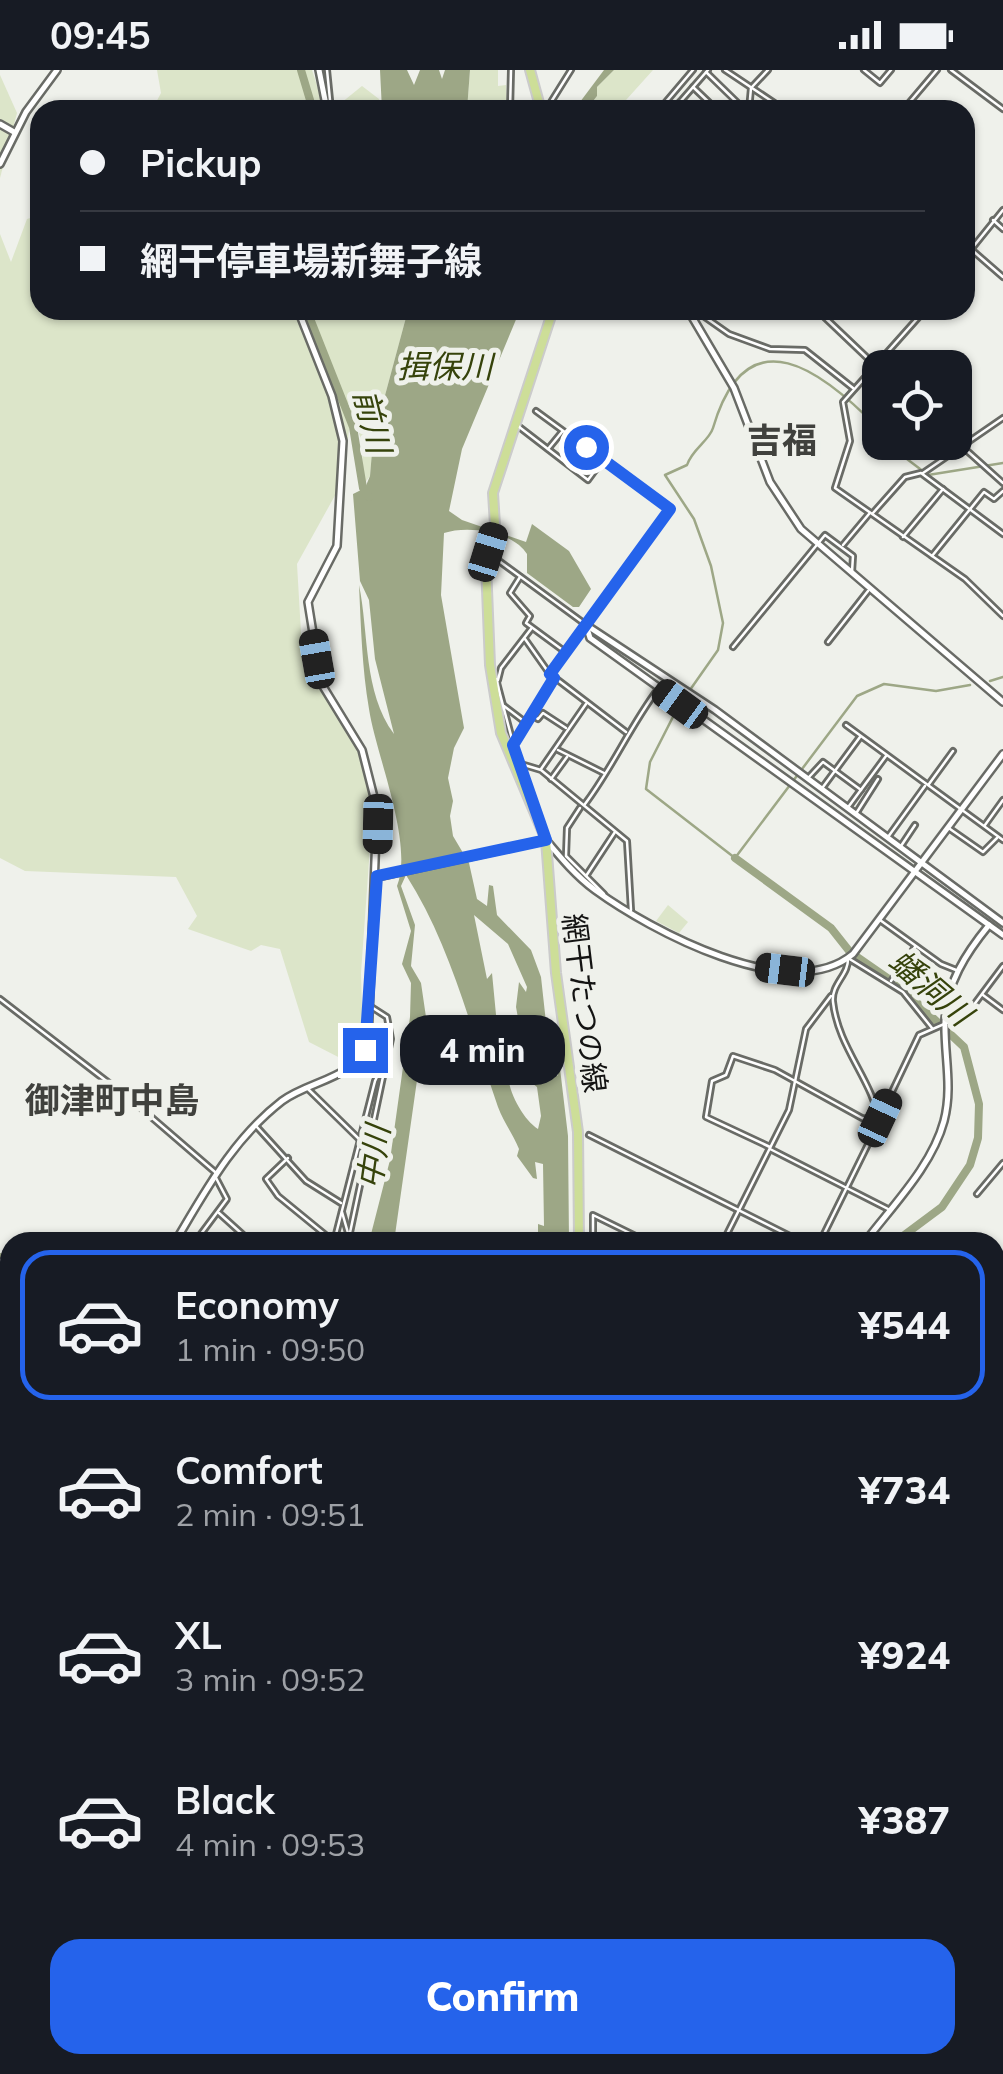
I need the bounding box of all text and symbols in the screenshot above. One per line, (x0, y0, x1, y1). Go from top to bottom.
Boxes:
text: 09:45 (50, 11, 151, 59)
text: Pickup (140, 139, 262, 187)
text: 網干停車場新舞子線 (140, 237, 482, 285)
water label: 揖保川 (397, 346, 496, 386)
map controls (862, 350, 972, 460)
button: locate (862, 350, 972, 460)
water label: 前川 (346, 385, 401, 460)
district label: 吉福 (747, 418, 817, 462)
route start (564, 425, 609, 470)
car (465, 519, 511, 585)
car (297, 627, 337, 691)
car (647, 674, 713, 734)
car (362, 794, 394, 854)
street label: 網干たつの線 (555, 911, 615, 1095)
water label: 蟠洞川 (882, 940, 983, 1036)
car (753, 951, 817, 989)
callout: 4 min (400, 1015, 565, 1085)
route end (343, 1028, 388, 1073)
text: 4 min (440, 1030, 525, 1070)
district label: 御津町中島 (24, 1078, 200, 1122)
car (854, 1084, 906, 1152)
water label: 中川 (349, 1120, 398, 1191)
icon: car (55, 1280, 145, 1370)
text: Economy (175, 1281, 339, 1329)
text: ¥544 (859, 1301, 950, 1349)
text: 1 min · 09:50 (175, 1329, 365, 1369)
icon: car (55, 1445, 145, 1535)
text: Comfort (175, 1446, 323, 1494)
text: ¥734 (859, 1466, 950, 1514)
text: 2 min · 09:51 (175, 1494, 365, 1534)
icon: car (55, 1610, 145, 1700)
text: XL (175, 1611, 222, 1659)
text: ¥924 (859, 1631, 950, 1679)
text: 3 min · 09:52 (175, 1659, 365, 1699)
icon: car (55, 1775, 145, 1865)
text: Black (175, 1776, 275, 1824)
text: ¥387 (859, 1796, 950, 1844)
text: 4 min · 09:53 (175, 1824, 365, 1864)
button: Confirm (50, 1939, 955, 2054)

